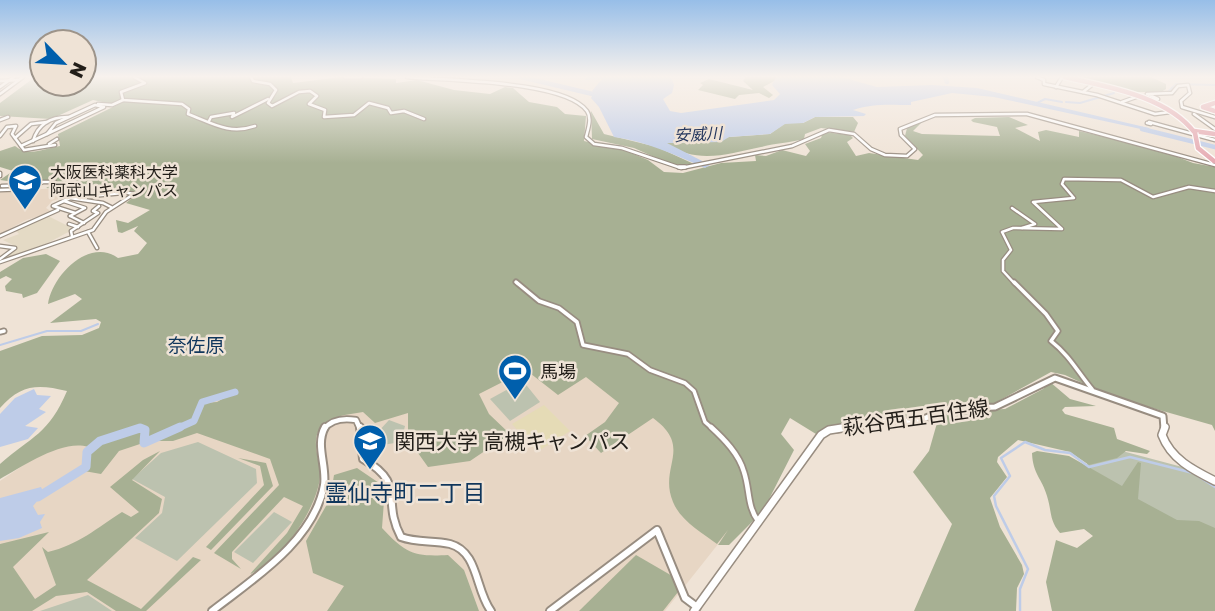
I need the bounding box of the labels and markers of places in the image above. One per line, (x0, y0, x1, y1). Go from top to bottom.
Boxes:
school or university icon: 大阪医科薬科大学 阿武山キャンパス (6, 162, 44, 211)
place label: 大阪医科薬科大学 阿武山キャンパス (50, 162, 178, 200)
sports icon: 馬場 (496, 352, 534, 401)
place label: 馬場 (540, 360, 576, 382)
school or university icon: 関西大学 高槻キャンパス (351, 422, 389, 471)
place label: 関西大学 高槻キャンパス (394, 428, 630, 454)

